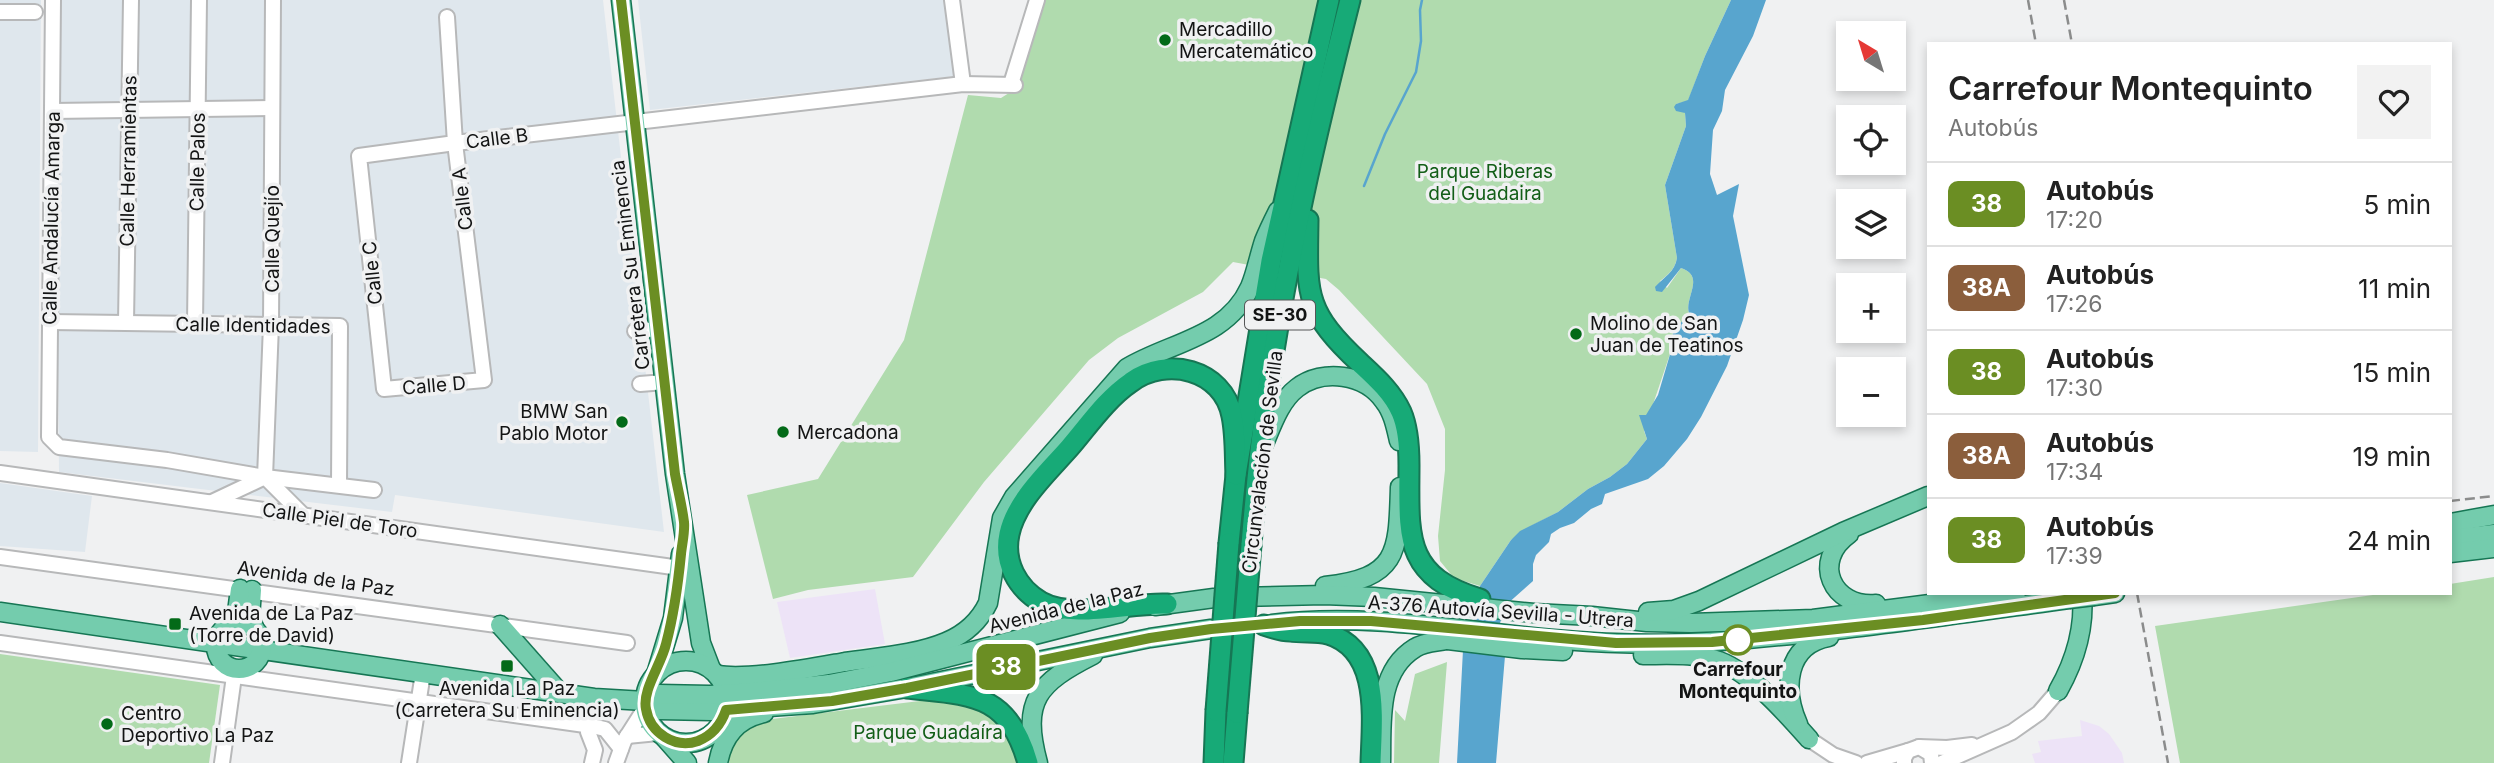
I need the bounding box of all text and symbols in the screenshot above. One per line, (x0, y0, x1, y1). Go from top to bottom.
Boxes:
place label: Mercadillo Mercatemático (1179, 18, 1313, 63)
north arrow (1836, 21, 1906, 91)
map controls (1836, 21, 1906, 427)
marker: Mercadillo Mercatemático (1157, 32, 1173, 48)
button: heart (2357, 65, 2431, 139)
text: Carrefour Montequinto (1948, 68, 2313, 108)
street label: Calle Herramientas (116, 75, 141, 247)
button: locate (1836, 105, 1906, 175)
street label: Calle Andalucía Amarga (38, 111, 65, 325)
street label: Calle Palos (185, 112, 210, 212)
text: Autobús (1948, 114, 2038, 142)
street label: Calle B (465, 123, 530, 154)
street label: Carretera Su Eminencia (606, 159, 655, 371)
park label: Parque Riberas del Guadaira (1417, 160, 1553, 205)
street label: Calle A (447, 166, 478, 232)
text: Autobús (2046, 175, 2154, 206)
street label: Calle Quejío (261, 185, 284, 293)
button: layers (1836, 189, 1906, 259)
text: 38 (1971, 189, 2002, 218)
text: 5 min (2363, 189, 2431, 220)
text: 17:20 (2046, 206, 2103, 234)
street label: Calle C (358, 240, 387, 306)
text: Autobús (2046, 259, 2154, 290)
button: + (1836, 273, 1906, 343)
text: 38A (1962, 273, 2011, 302)
text: 11 min (2358, 273, 2431, 304)
text: 17:26 (2046, 290, 2103, 318)
road number: SE-30 (1245, 300, 1315, 330)
place label: Molino de San Juan de Teatinos (1590, 312, 1744, 357)
street label: Calle Identidades (175, 313, 331, 338)
marker: Molino de San Juan de Teatinos (1568, 326, 1584, 342)
text: Autobús (2046, 343, 2154, 374)
street label: Circunvalación de Sevilla (1237, 349, 1288, 575)
button: − (1836, 357, 1906, 427)
text: 38 (1971, 357, 2002, 386)
text: 15 min (2353, 357, 2431, 388)
street label: Calle D (401, 371, 467, 400)
text: 17:30 (2046, 374, 2103, 402)
place label: BMW San Pablo Motor (499, 400, 608, 445)
marker: BMW San Pablo Motor (614, 414, 630, 430)
place label: Mercadona (797, 421, 899, 444)
marker: Mercadona (775, 424, 791, 440)
text: Autobús (2046, 427, 2154, 458)
text: 38A (1962, 441, 2011, 470)
text: 19 min (2353, 441, 2431, 472)
text: 17:34 (2046, 458, 2103, 486)
street label: Calle Piel de Toro (261, 498, 419, 543)
text: Autobús (2046, 511, 2154, 542)
text: 38 (1971, 525, 2002, 554)
text: 24 min (2347, 525, 2431, 556)
text: 17:39 (2046, 542, 2103, 570)
street label: Avenida de la Paz (236, 556, 396, 601)
street label: Avenida de la Paz (986, 577, 1146, 638)
street label: A-376 Autovía Sevilla - Utrera (1367, 591, 1635, 632)
place label: Avenida de La Paz (Torre de David) (189, 602, 354, 647)
marker: Avenida de La Paz (Torre de David) (167, 616, 183, 632)
marker: Carrefour Montequinto (1723, 625, 1753, 655)
line badge: 38 (974, 644, 1038, 690)
text: 38 (990, 652, 1022, 681)
marker: Avenida La Paz (Carretera Su Eminencia) (499, 658, 515, 674)
place label: Carrefour Montequinto (1679, 658, 1797, 703)
place label: Avenida La Paz (Carretera Su Eminencia) (394, 677, 620, 722)
place label: Centro Deportivo La Paz (121, 702, 274, 747)
marker: Centro Deportivo La Paz (99, 716, 115, 732)
park label: Parque Guadaíra (853, 721, 1003, 744)

